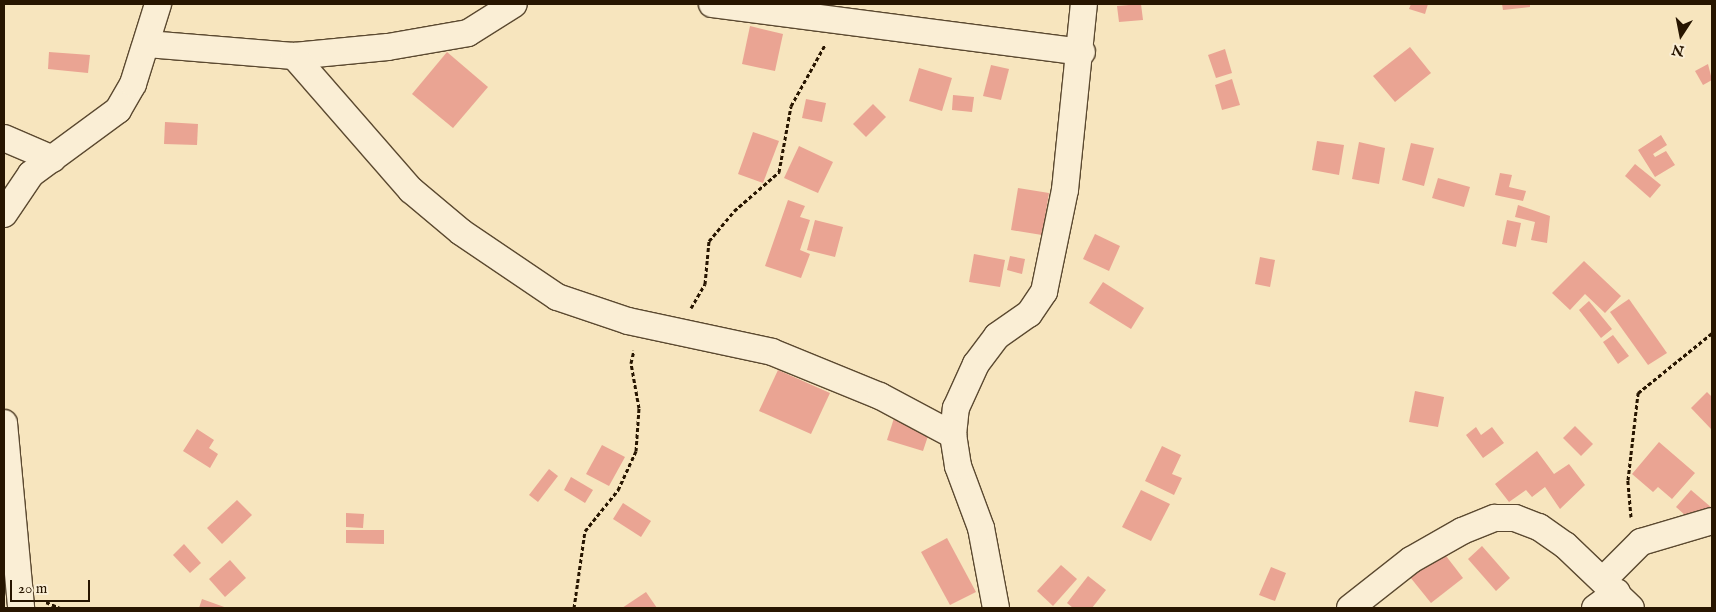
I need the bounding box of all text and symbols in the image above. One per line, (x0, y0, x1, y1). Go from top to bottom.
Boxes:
north arrow (1656, 10, 1706, 60)
text: N (1670, 40, 1686, 60)
scale bar (12, 570, 92, 602)
text: 20 m (18, 579, 47, 598)

